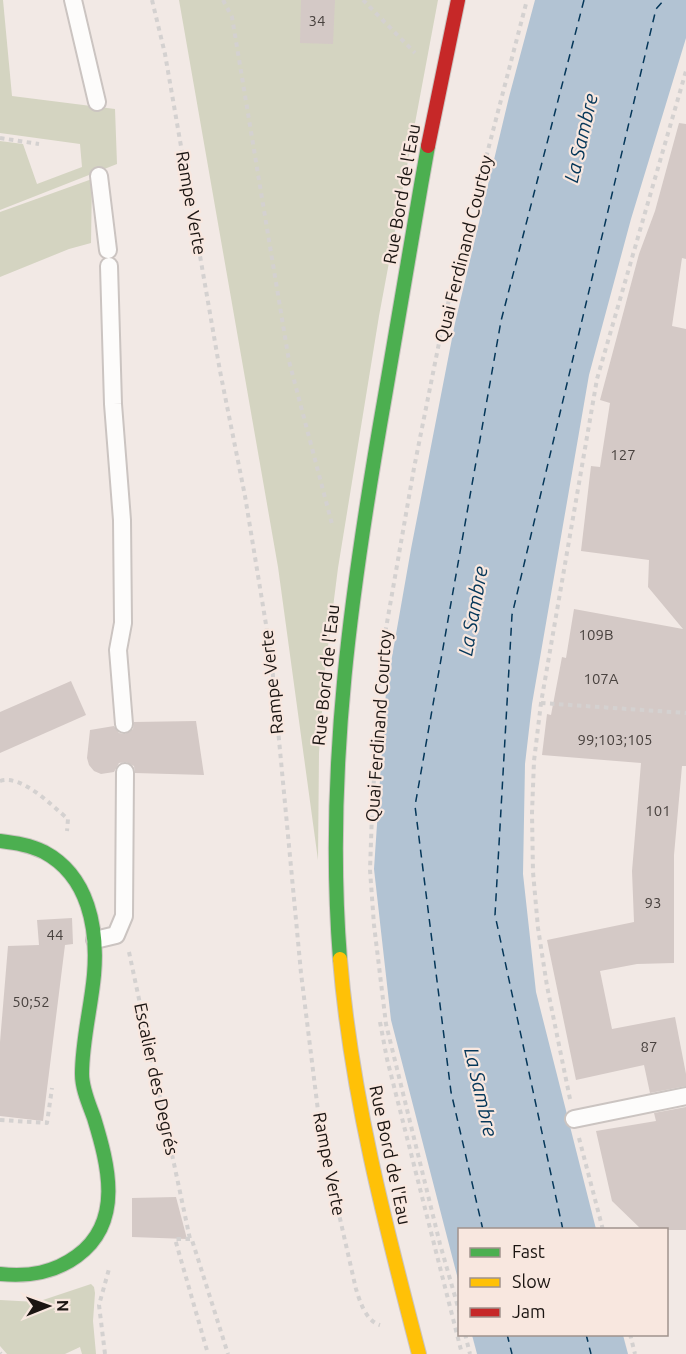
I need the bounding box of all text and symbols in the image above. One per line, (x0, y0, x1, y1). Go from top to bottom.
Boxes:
house number: 34 (309, 12, 325, 29)
water label: La Sambre (559, 91, 602, 185)
street label: Rue Bord de l'Eau (379, 122, 423, 266)
street label: Rampe Verte (173, 149, 211, 256)
street label: Quai Ferdinand Courtoy (430, 153, 497, 345)
house number: 127 (610, 446, 636, 463)
water label: La Sambre (453, 564, 492, 658)
street label: Rue Bord de l'Eau (308, 603, 342, 747)
house number: 109B (579, 626, 613, 643)
street label: Rampe Verte (256, 629, 286, 735)
street label: Quai Ferdinand Courtoy (361, 629, 396, 823)
house number: 107A (583, 670, 619, 687)
house number: 99;103;105 (577, 731, 653, 748)
house number: 101 (645, 802, 671, 819)
house number: 93 (645, 894, 661, 911)
house number: 44 (47, 926, 63, 943)
house number: 50;52 (12, 993, 50, 1010)
street label: Escalier des Degrés (131, 1001, 183, 1157)
house number: 87 (641, 1038, 657, 1055)
water label: La Sambre (460, 1045, 503, 1139)
street label: Rue Bord de l'Eau (366, 1083, 416, 1226)
street label: Rampe Verte (310, 1110, 350, 1217)
legend (458, 1228, 668, 1336)
text: Fast (512, 1241, 545, 1261)
text: Slow (512, 1271, 551, 1291)
north arrow (18, 1276, 78, 1336)
text: N (54, 1300, 72, 1312)
text: Jam (512, 1301, 546, 1321)

